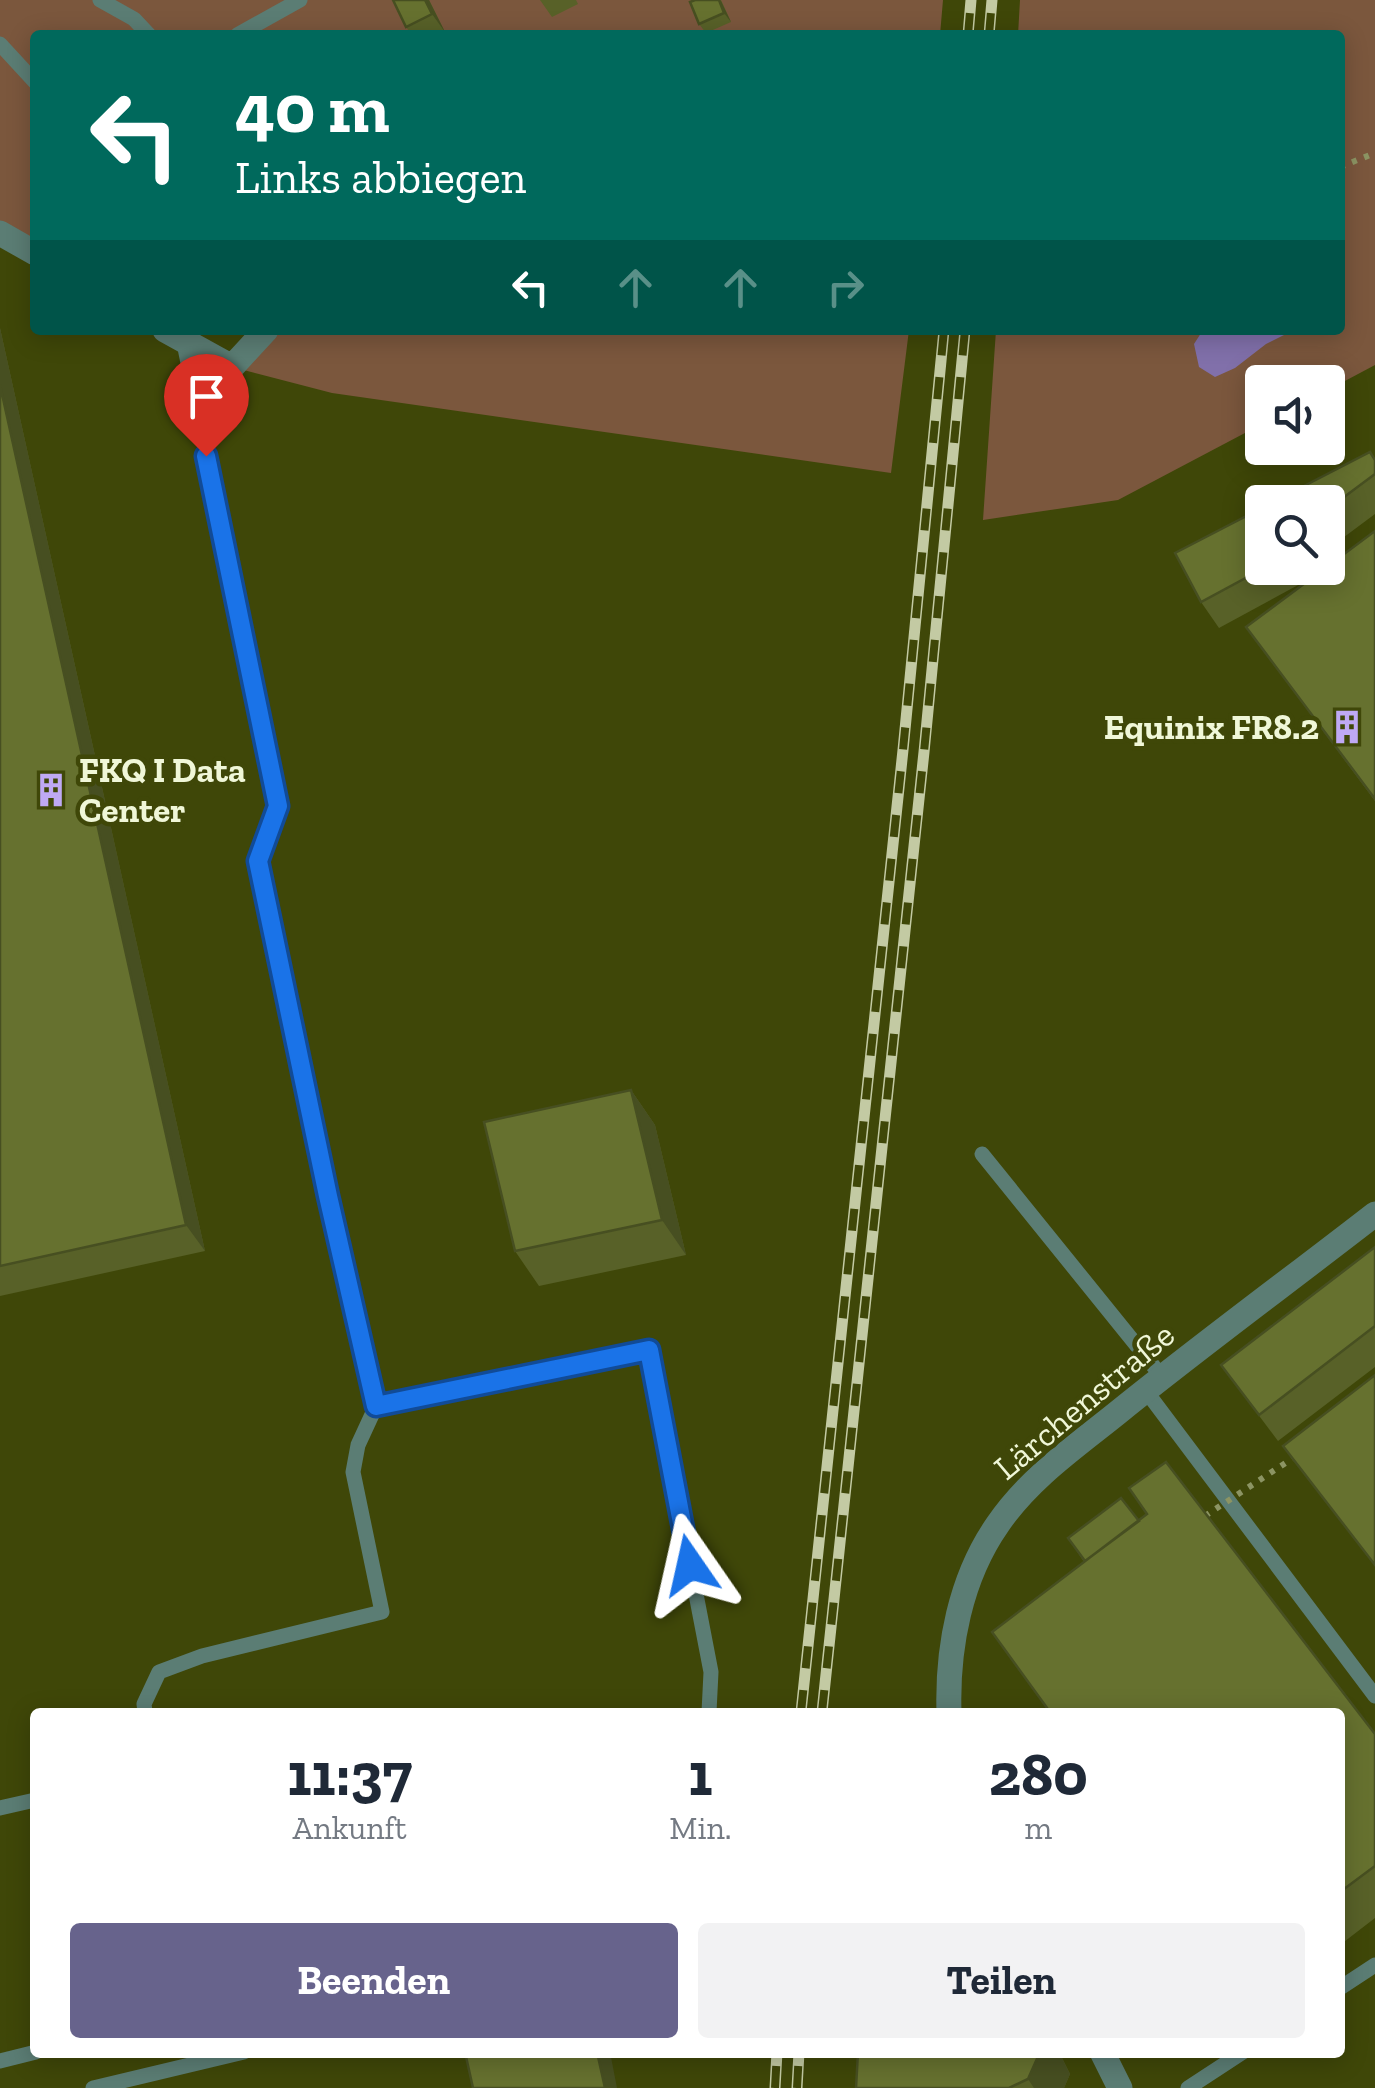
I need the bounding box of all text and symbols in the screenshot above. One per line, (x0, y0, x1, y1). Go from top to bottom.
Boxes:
text: 40 m (235, 66, 390, 150)
icon: left (70, 70, 200, 200)
text: Links abbiegen (235, 151, 526, 205)
icon: left (503, 260, 558, 315)
icon: ahead (608, 260, 663, 315)
icon: ahead (713, 260, 768, 315)
icon: right (818, 260, 873, 315)
pin (164, 354, 249, 457)
map controls (1245, 365, 1345, 585)
button: sound (1245, 365, 1345, 465)
icon: arrive (179, 369, 234, 424)
button: search (1245, 485, 1345, 585)
place label: Equinix FR8.2 (1104, 706, 1319, 748)
building icon: Equinix FR8.2 (1328, 708, 1366, 746)
place label: FKQ I Data Center (79, 749, 246, 831)
building icon: FKQ I Data Center (32, 771, 70, 809)
street label: Lärchenstraße (985, 1314, 1183, 1488)
position arrow (638, 1513, 742, 1617)
text: 11:37 (287, 1738, 412, 1810)
text: 1 (688, 1738, 713, 1810)
text: 280 (989, 1738, 1088, 1810)
text: Ankunft (293, 1809, 407, 1847)
text: Min. (669, 1809, 732, 1847)
text: m (1024, 1809, 1052, 1847)
button: Beenden (70, 1923, 678, 2038)
button: Teilen (698, 1923, 1305, 2038)

